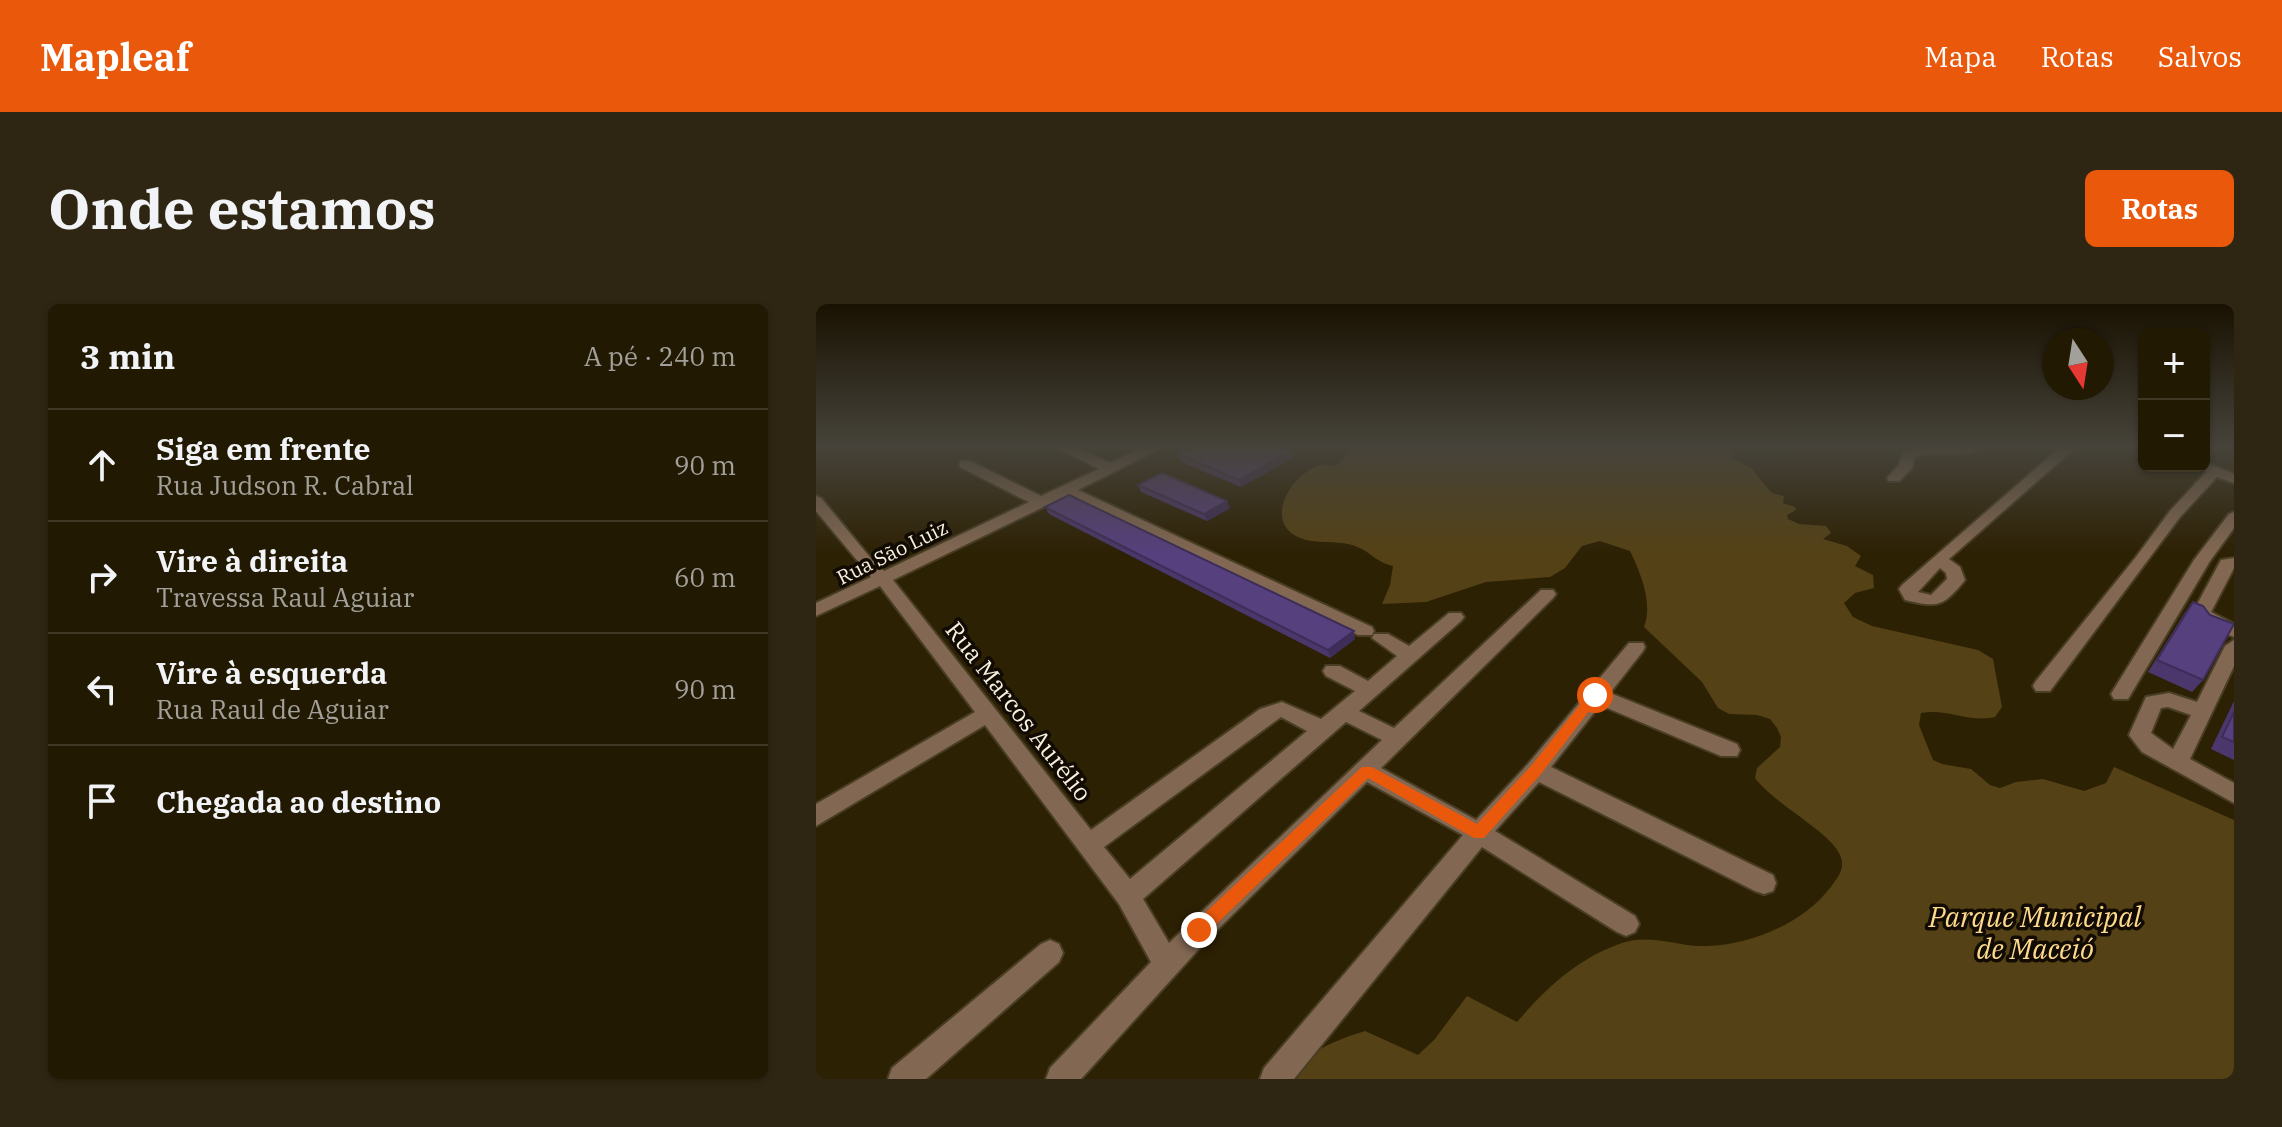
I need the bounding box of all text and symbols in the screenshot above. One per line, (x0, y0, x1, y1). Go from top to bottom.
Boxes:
text: Mapleaf (40, 32, 190, 81)
text: Mapa (1924, 38, 1997, 75)
text: Rotas (2041, 38, 2114, 75)
text: Salvos (2158, 38, 2242, 75)
button: Rotas (2085, 170, 2234, 247)
text: Onde estamos (48, 172, 436, 244)
north arrow (2042, 328, 2114, 400)
map controls (2138, 328, 2210, 472)
button: + (2138, 328, 2210, 400)
text: 3 min (80, 334, 175, 378)
text: A pé · 240 m (584, 339, 736, 373)
button: − (2138, 400, 2210, 472)
text: Siga em frente (156, 429, 371, 468)
icon: ahead (80, 443, 124, 487)
text: 90 m (674, 448, 736, 482)
text: Rua Judson R. Cabral (156, 468, 414, 502)
street label: Rua São Luiz (832, 513, 952, 591)
text: Vire à direita (156, 541, 348, 580)
icon: right (80, 555, 124, 599)
text: 60 m (674, 560, 736, 594)
text: Travessa Raul Aguiar (156, 580, 414, 614)
street label: Rua Marcos Aurélio (939, 615, 1099, 807)
text: Vire à esquerda (156, 653, 387, 692)
icon: left (80, 667, 124, 711)
text: 90 m (674, 672, 736, 706)
route start (1577, 677, 1613, 713)
text: Rua Raul de Aguiar (156, 692, 389, 726)
icon: arrive (80, 779, 124, 823)
text: Chegada ao destino (156, 782, 441, 821)
park label: Parque Municipal de Maceió (1928, 898, 2142, 967)
route end (1181, 912, 1217, 948)

